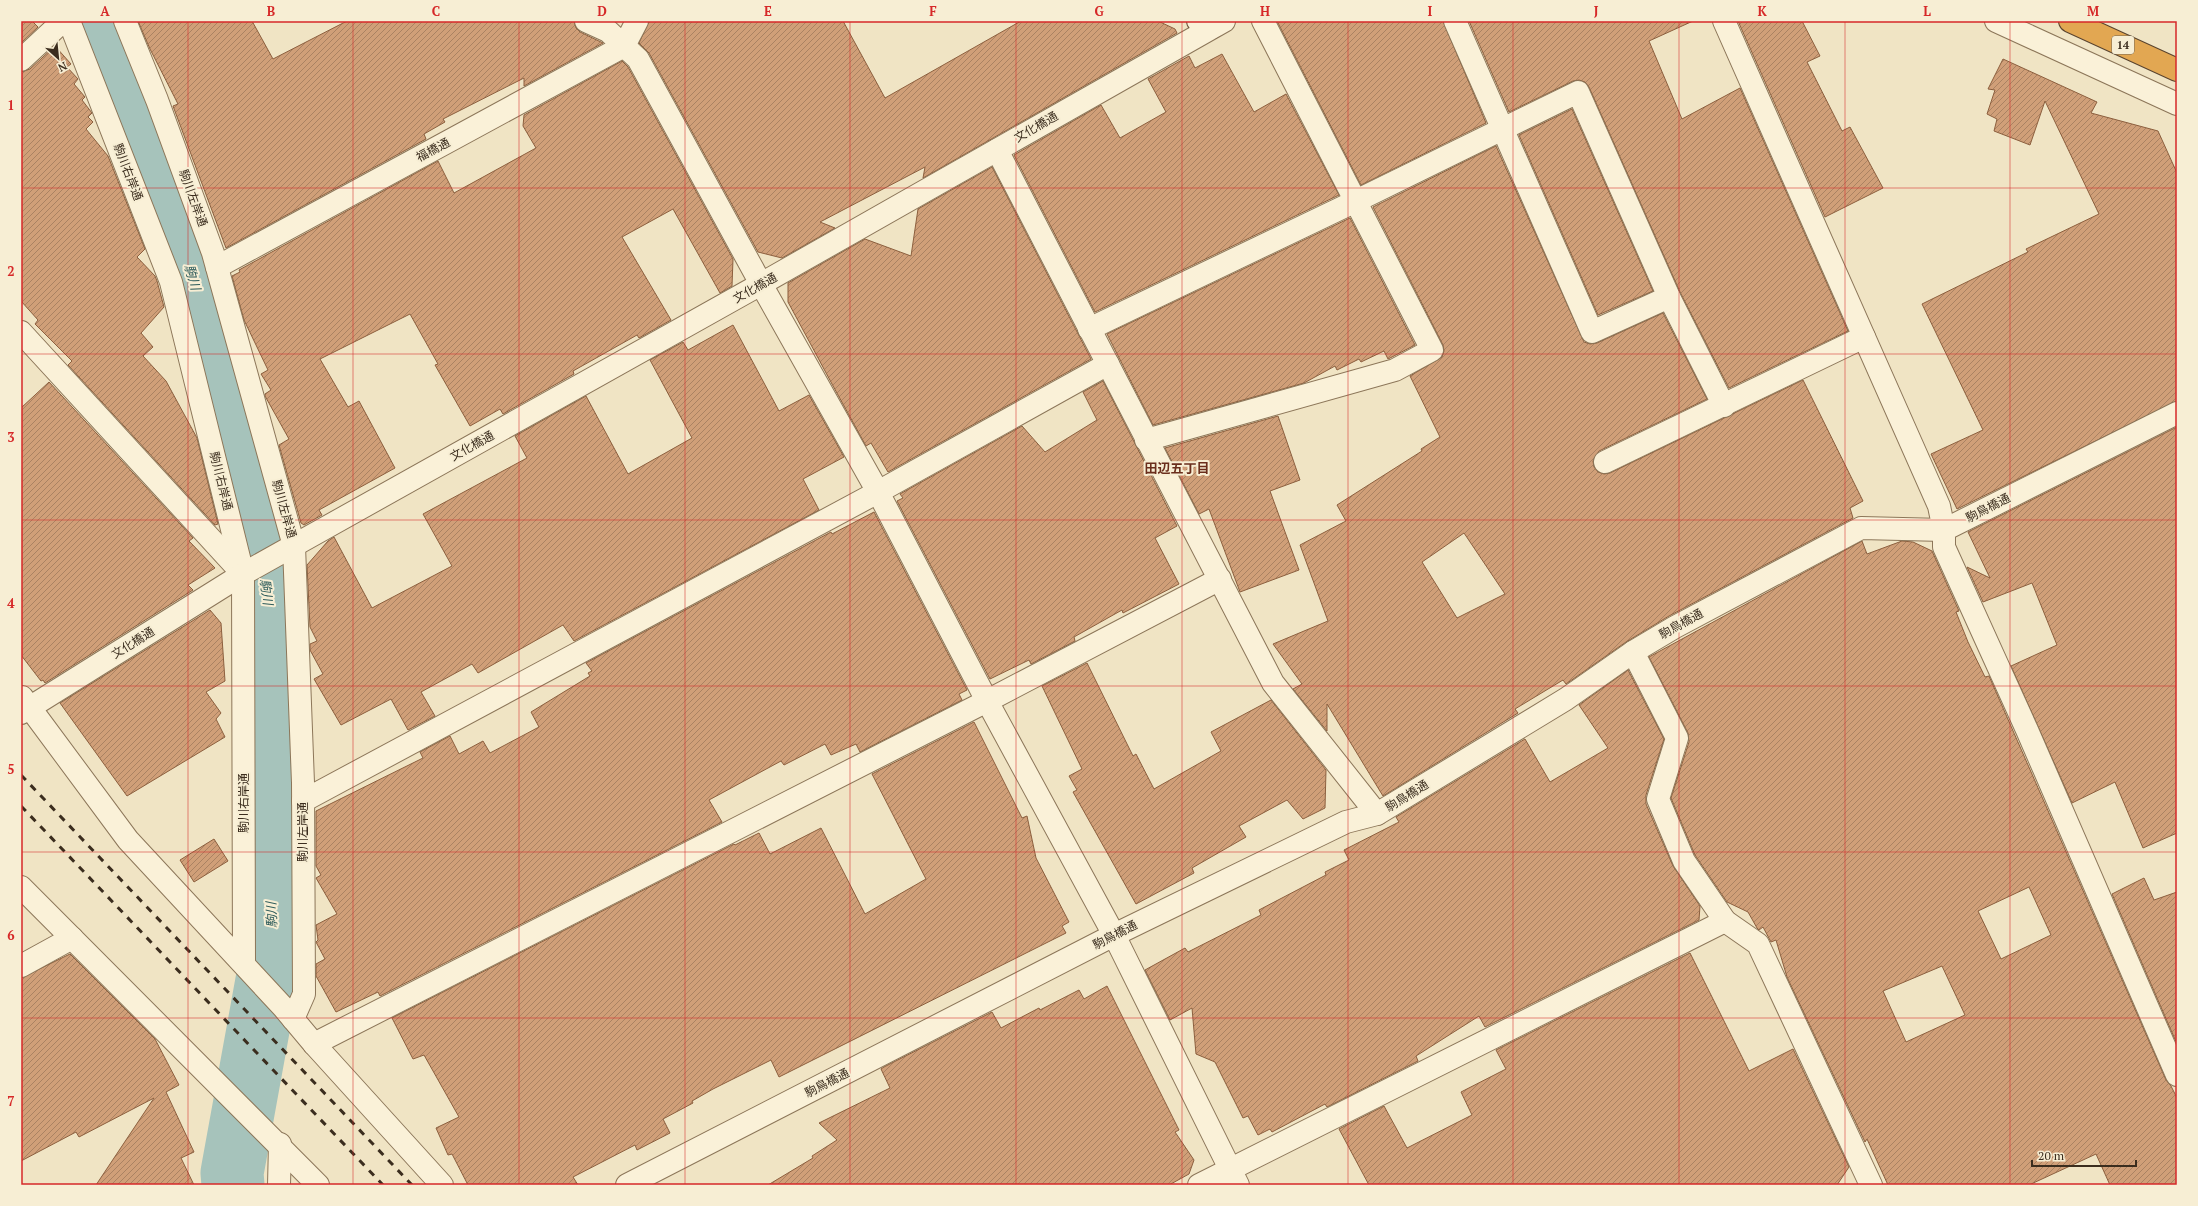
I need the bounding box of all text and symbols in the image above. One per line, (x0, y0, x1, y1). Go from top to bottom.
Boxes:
text: A (100, 2, 110, 20)
text: B (267, 2, 275, 20)
text: C (432, 2, 440, 20)
text: D (597, 2, 607, 20)
text: E (764, 2, 772, 20)
text: F (929, 2, 937, 20)
text: G (1094, 2, 1104, 20)
text: H (1260, 2, 1270, 20)
text: I (1428, 2, 1433, 20)
text: J (1594, 2, 1599, 20)
text: K (1757, 2, 1767, 20)
text: L (1923, 2, 1931, 20)
text: M (2087, 2, 2099, 20)
road number: 14 (2112, 36, 2134, 54)
north arrow (38, 38, 78, 78)
text: N (55, 59, 69, 75)
text: 1 (7, 96, 15, 114)
street label: 文化橋通 (1011, 108, 1060, 145)
street label: 福橋通 (413, 134, 452, 165)
street label: 駒川右岸通 (111, 141, 146, 203)
street label: 駒川左岸通 (176, 167, 211, 229)
text: 2 (7, 262, 15, 280)
water label: 駒川 (181, 262, 206, 294)
street label: 文化橋通 (730, 269, 779, 306)
street label: 文化橋通 (447, 427, 496, 464)
text: 3 (7, 428, 15, 446)
street label: 駒川右岸通 (207, 450, 236, 512)
district label: 田辺五丁目 (1144, 459, 1210, 477)
street label: 駒川左岸通 (269, 478, 300, 540)
street label: 駒鳥橋通 (1963, 490, 2013, 525)
water label: 駒川 (256, 578, 278, 608)
text: 4 (7, 594, 15, 612)
street label: 駒鳥橋通 (1656, 605, 1705, 642)
street label: 文化橋通 (108, 623, 157, 662)
text: 5 (7, 760, 15, 778)
street label: 駒川右岸通 (236, 773, 251, 833)
street label: 駒鳥橋通 (1382, 776, 1431, 815)
street label: 駒川左岸通 (295, 802, 310, 862)
water label: 駒川 (261, 900, 280, 928)
street label: 駒鳥橋通 (1090, 917, 1140, 952)
text: 6 (7, 926, 15, 944)
street label: 駒鳥橋通 (802, 1065, 852, 1100)
text: 7 (7, 1092, 15, 1110)
scale bar (2032, 1142, 2136, 1168)
text: 20 m (2038, 1148, 2065, 1163)

